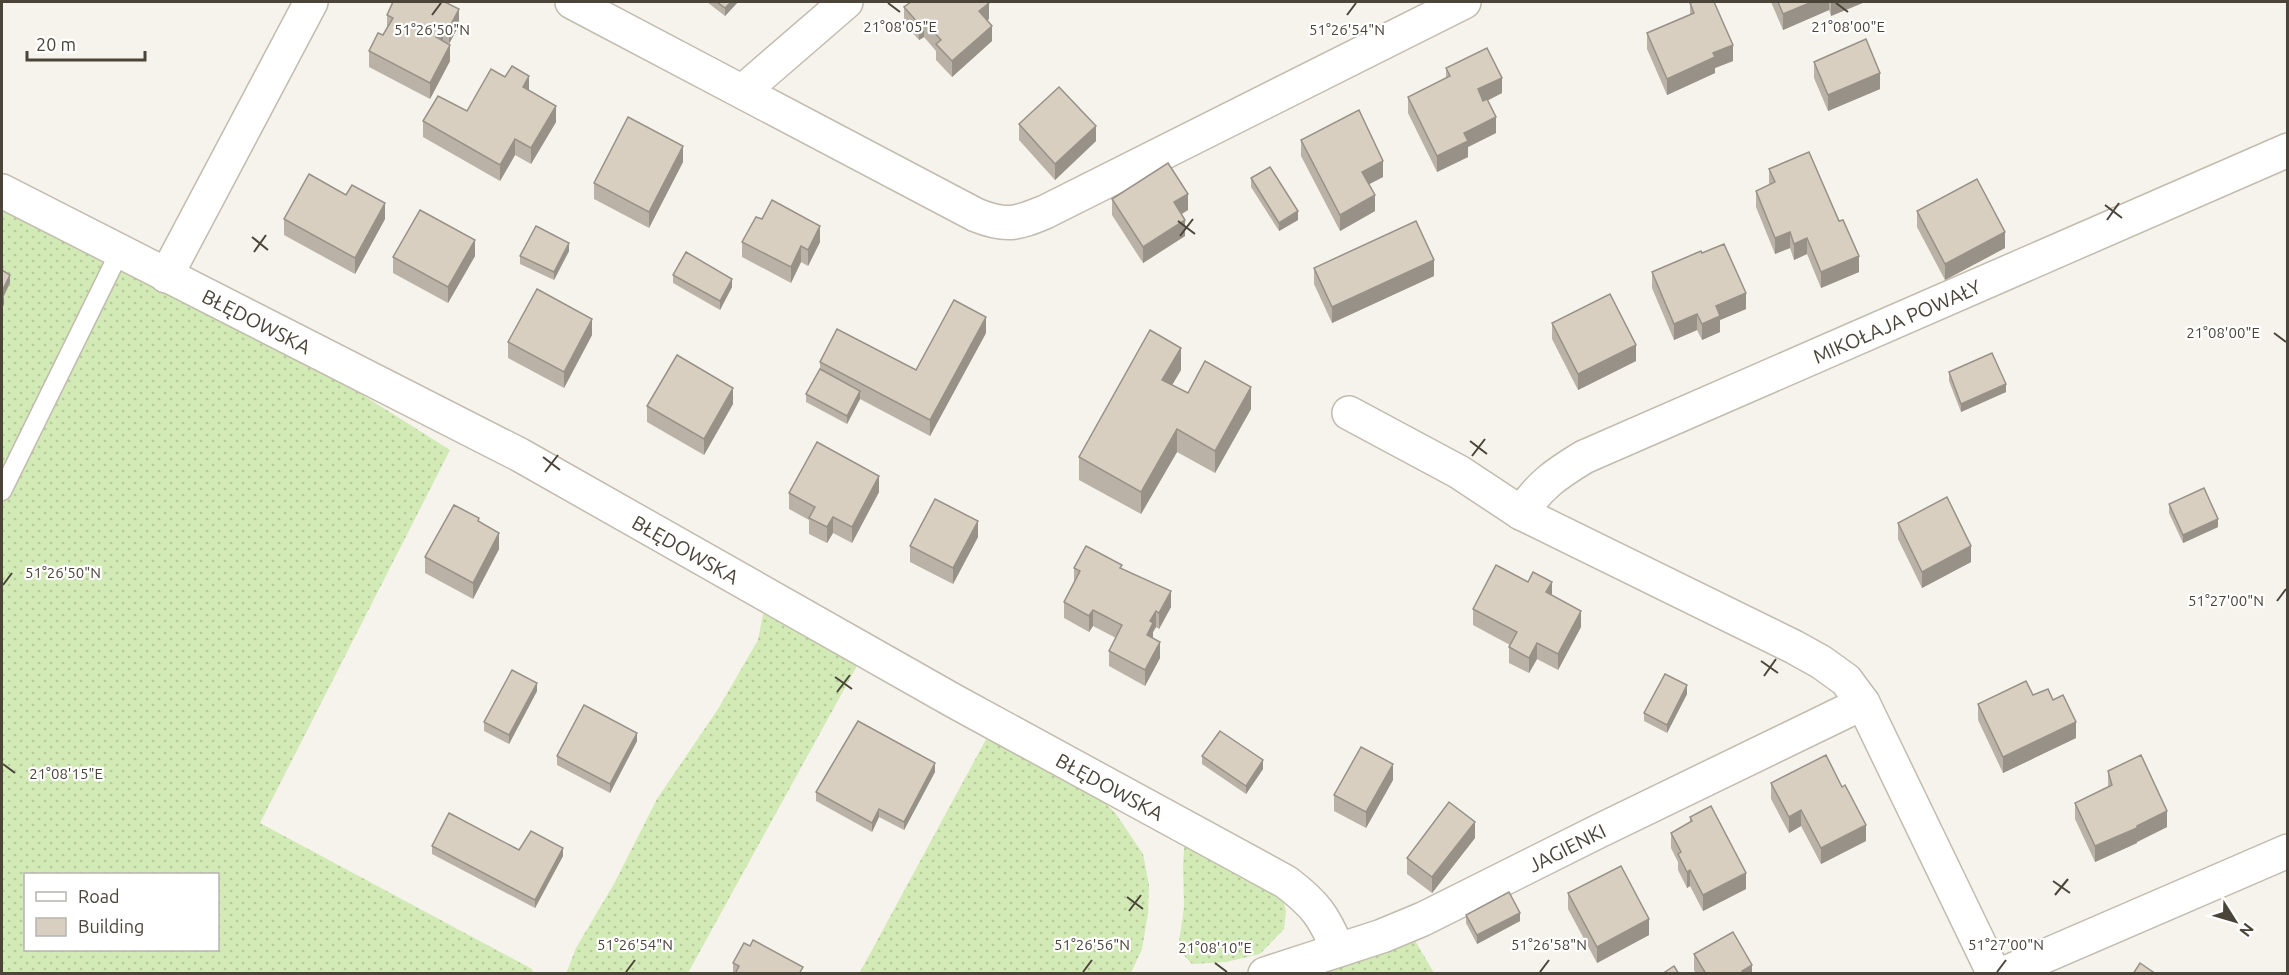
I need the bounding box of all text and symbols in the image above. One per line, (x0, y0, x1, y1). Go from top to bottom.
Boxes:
text: 21°08'05"E (863, 18, 937, 35)
text: 21°08'00"E (1811, 18, 1885, 35)
text: 51°26'50"N (394, 21, 470, 38)
text: 51°26'54"N (1309, 21, 1385, 38)
scale bar (27, 24, 146, 62)
text: 20 m (36, 34, 76, 54)
street label: MIKOŁAJA POWAŁY (1809, 274, 1984, 367)
street label: BŁĘDOWSKA (199, 284, 315, 358)
text: 21°08'00"E (2186, 324, 2260, 341)
street label: BŁĘDOWSKA (628, 510, 743, 588)
text: 51°26'50"N (25, 564, 101, 581)
text: 51°27'00"N (2188, 592, 2264, 609)
street label: BŁĘDOWSKA (1052, 748, 1168, 825)
text: 21°08'15"E (29, 765, 103, 782)
street label: JAGIENKI (1524, 818, 1609, 876)
legend (24, 873, 219, 951)
text: Road (78, 886, 120, 906)
north arrow (2205, 891, 2265, 951)
text: Building (78, 916, 144, 936)
text: N (2236, 920, 2258, 940)
text: 51°26'54"N (597, 936, 673, 953)
text: 51°26'56"N (1054, 936, 1130, 953)
text: 51°26'58"N (1511, 936, 1587, 953)
text: 51°27'00"N (1968, 936, 2044, 953)
text: 21°08'10"E (1178, 939, 1252, 956)

